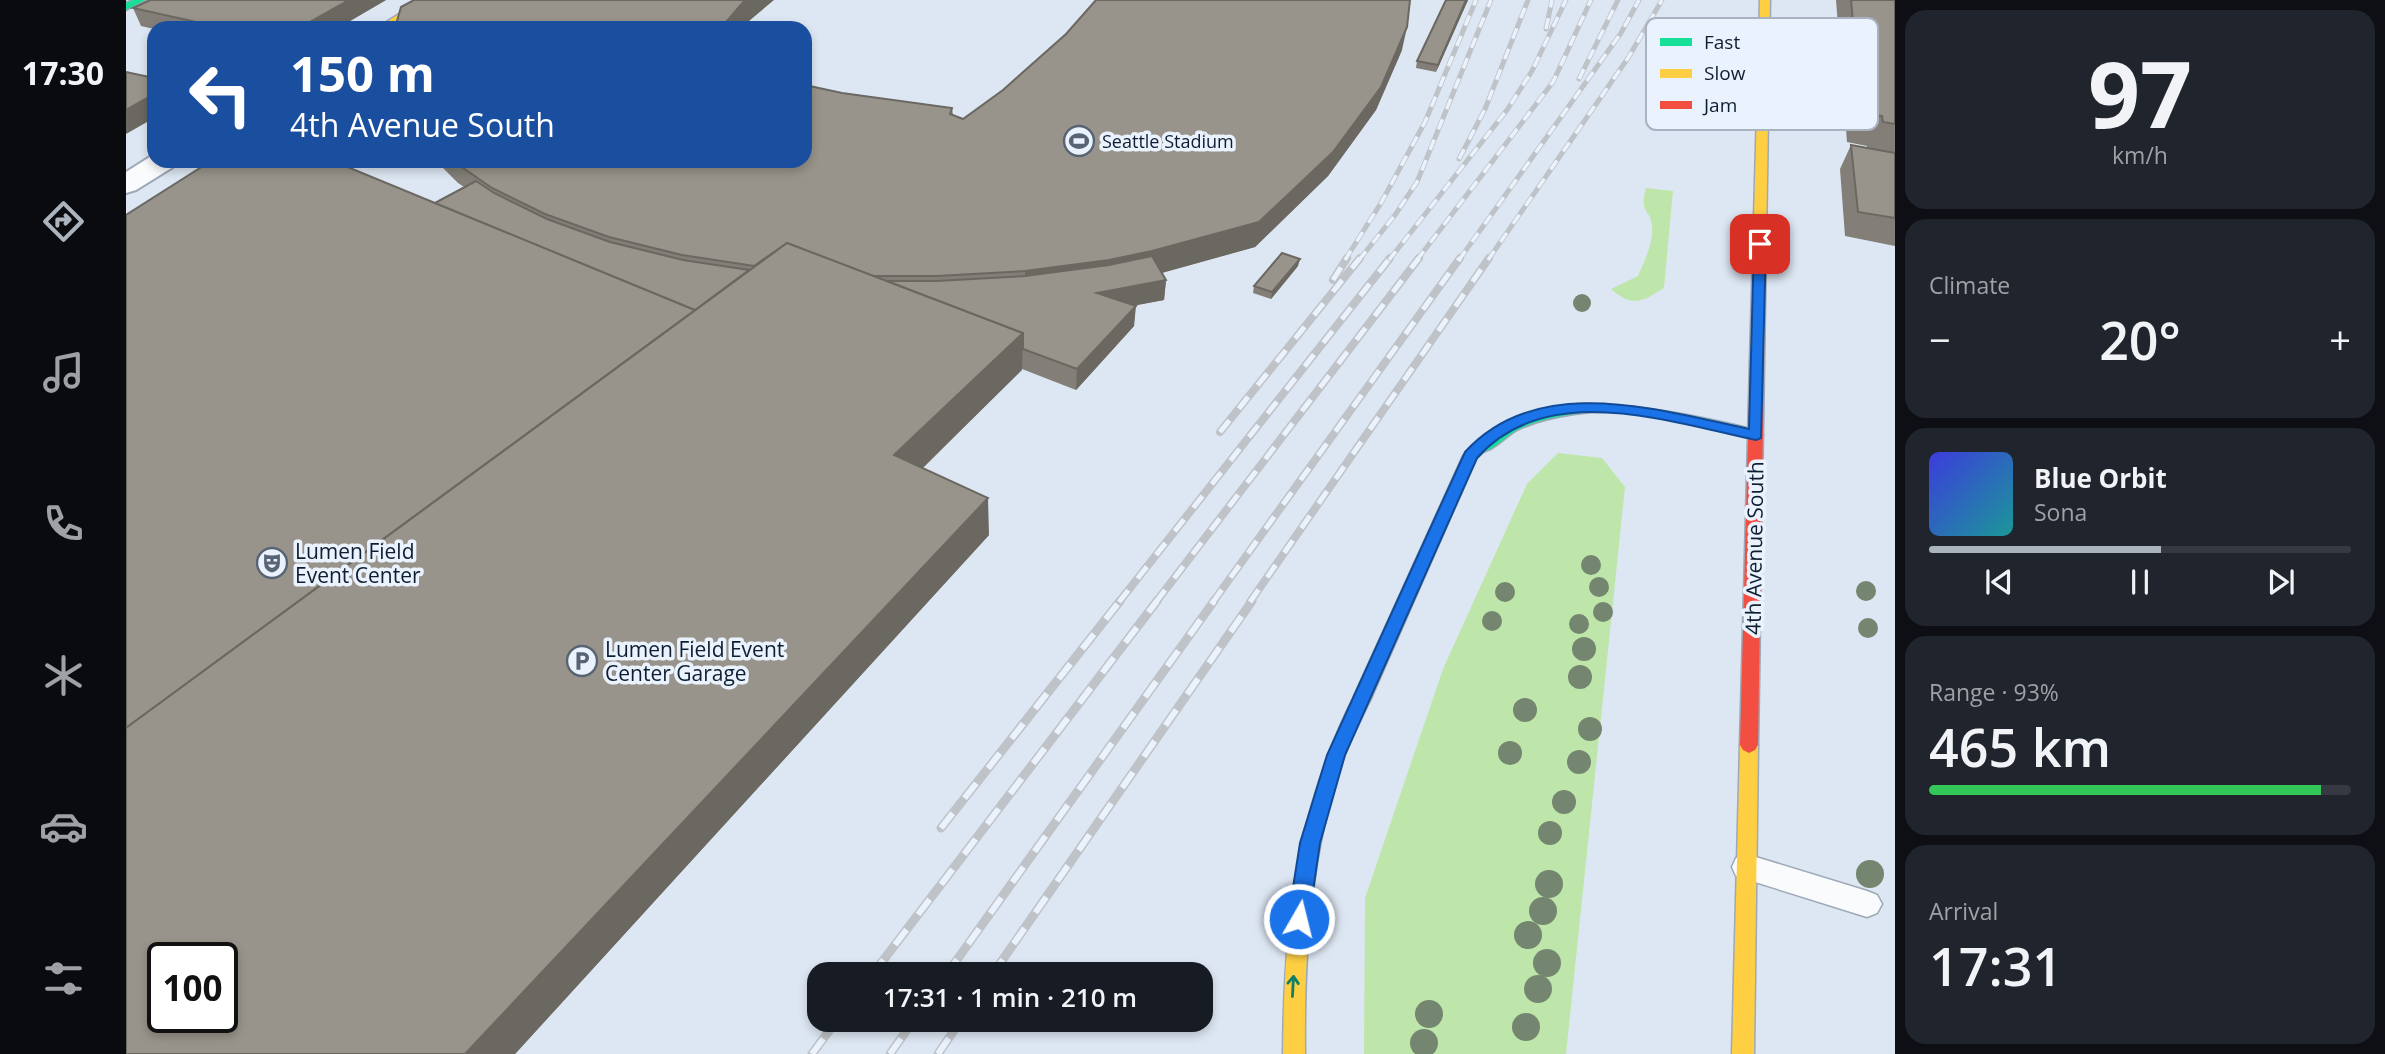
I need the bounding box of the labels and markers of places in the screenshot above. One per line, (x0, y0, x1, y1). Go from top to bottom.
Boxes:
sports icon: Seattle Stadium (1062, 124, 1096, 158)
place label: Seattle Stadium (1102, 129, 1234, 153)
pin (1730, 214, 1790, 274)
place label: Lumen Field Event Center (295, 537, 421, 589)
theatre icon: Lumen Field Event Center (255, 546, 289, 580)
place label: Lumen Field Event Center Garage (605, 635, 784, 687)
parking icon: Lumen Field Event Center Garage (565, 644, 599, 678)

